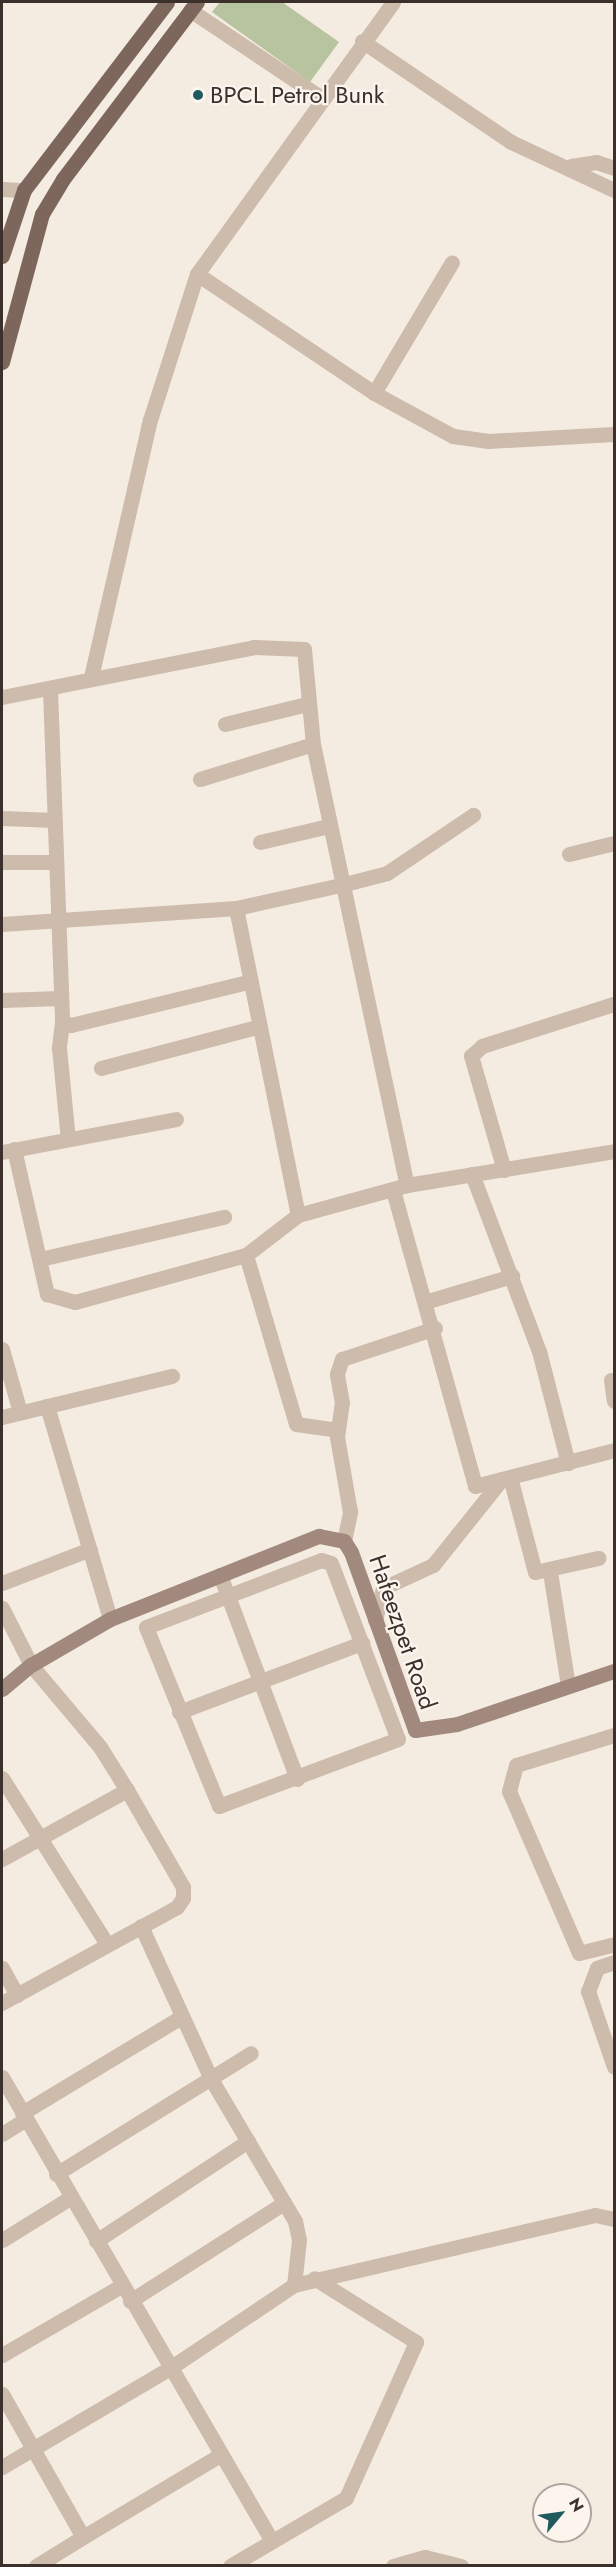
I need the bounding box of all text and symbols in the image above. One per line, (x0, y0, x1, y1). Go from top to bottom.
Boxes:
place label: BPCL Petrol Bunk (210, 81, 384, 109)
marker: BPCL Petrol Bunk (191, 88, 205, 102)
street label: Hafeezpet Road (363, 1551, 443, 1713)
north arrow (532, 2483, 592, 2543)
text: N (563, 2494, 590, 2516)

